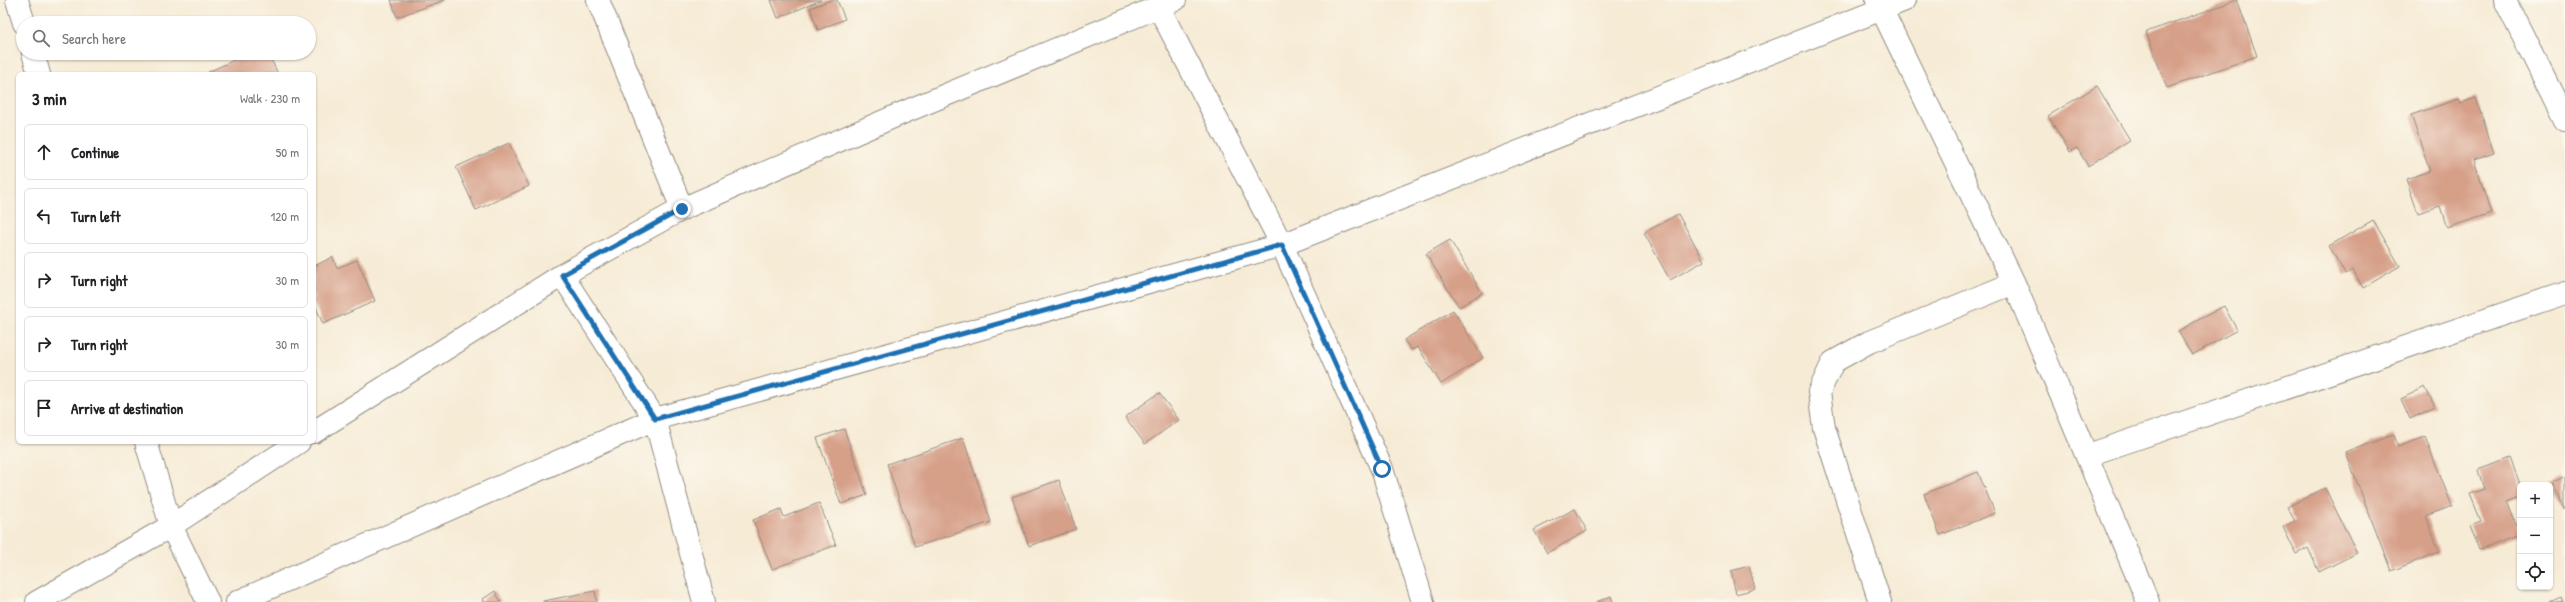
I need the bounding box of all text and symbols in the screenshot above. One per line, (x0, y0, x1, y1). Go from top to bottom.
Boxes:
search box (16, 16, 316, 60)
icon: search (30, 27, 52, 49)
text: Search here (62, 28, 126, 49)
text: 3 min (32, 87, 67, 110)
text: Walk · 230 m (240, 89, 300, 107)
icon: ahead (33, 141, 55, 163)
text: Continue (71, 142, 119, 163)
text: 50 m (276, 143, 299, 161)
route end (673, 200, 691, 218)
icon: left (33, 205, 55, 227)
text: Turn left (71, 206, 121, 227)
text: 120 m (271, 207, 299, 225)
icon: right (33, 269, 55, 291)
text: Turn right (71, 270, 127, 291)
text: 30 m (276, 271, 299, 289)
icon: right (33, 333, 55, 355)
text: Turn right (71, 334, 127, 355)
text: 30 m (276, 335, 299, 353)
icon: arrive (33, 397, 55, 419)
text: Arrive at destination (71, 398, 183, 419)
route start (1373, 460, 1391, 478)
map controls (2517, 482, 2553, 590)
button: + (2517, 482, 2553, 518)
button: − (2517, 518, 2553, 554)
button: locate (2517, 554, 2553, 590)

